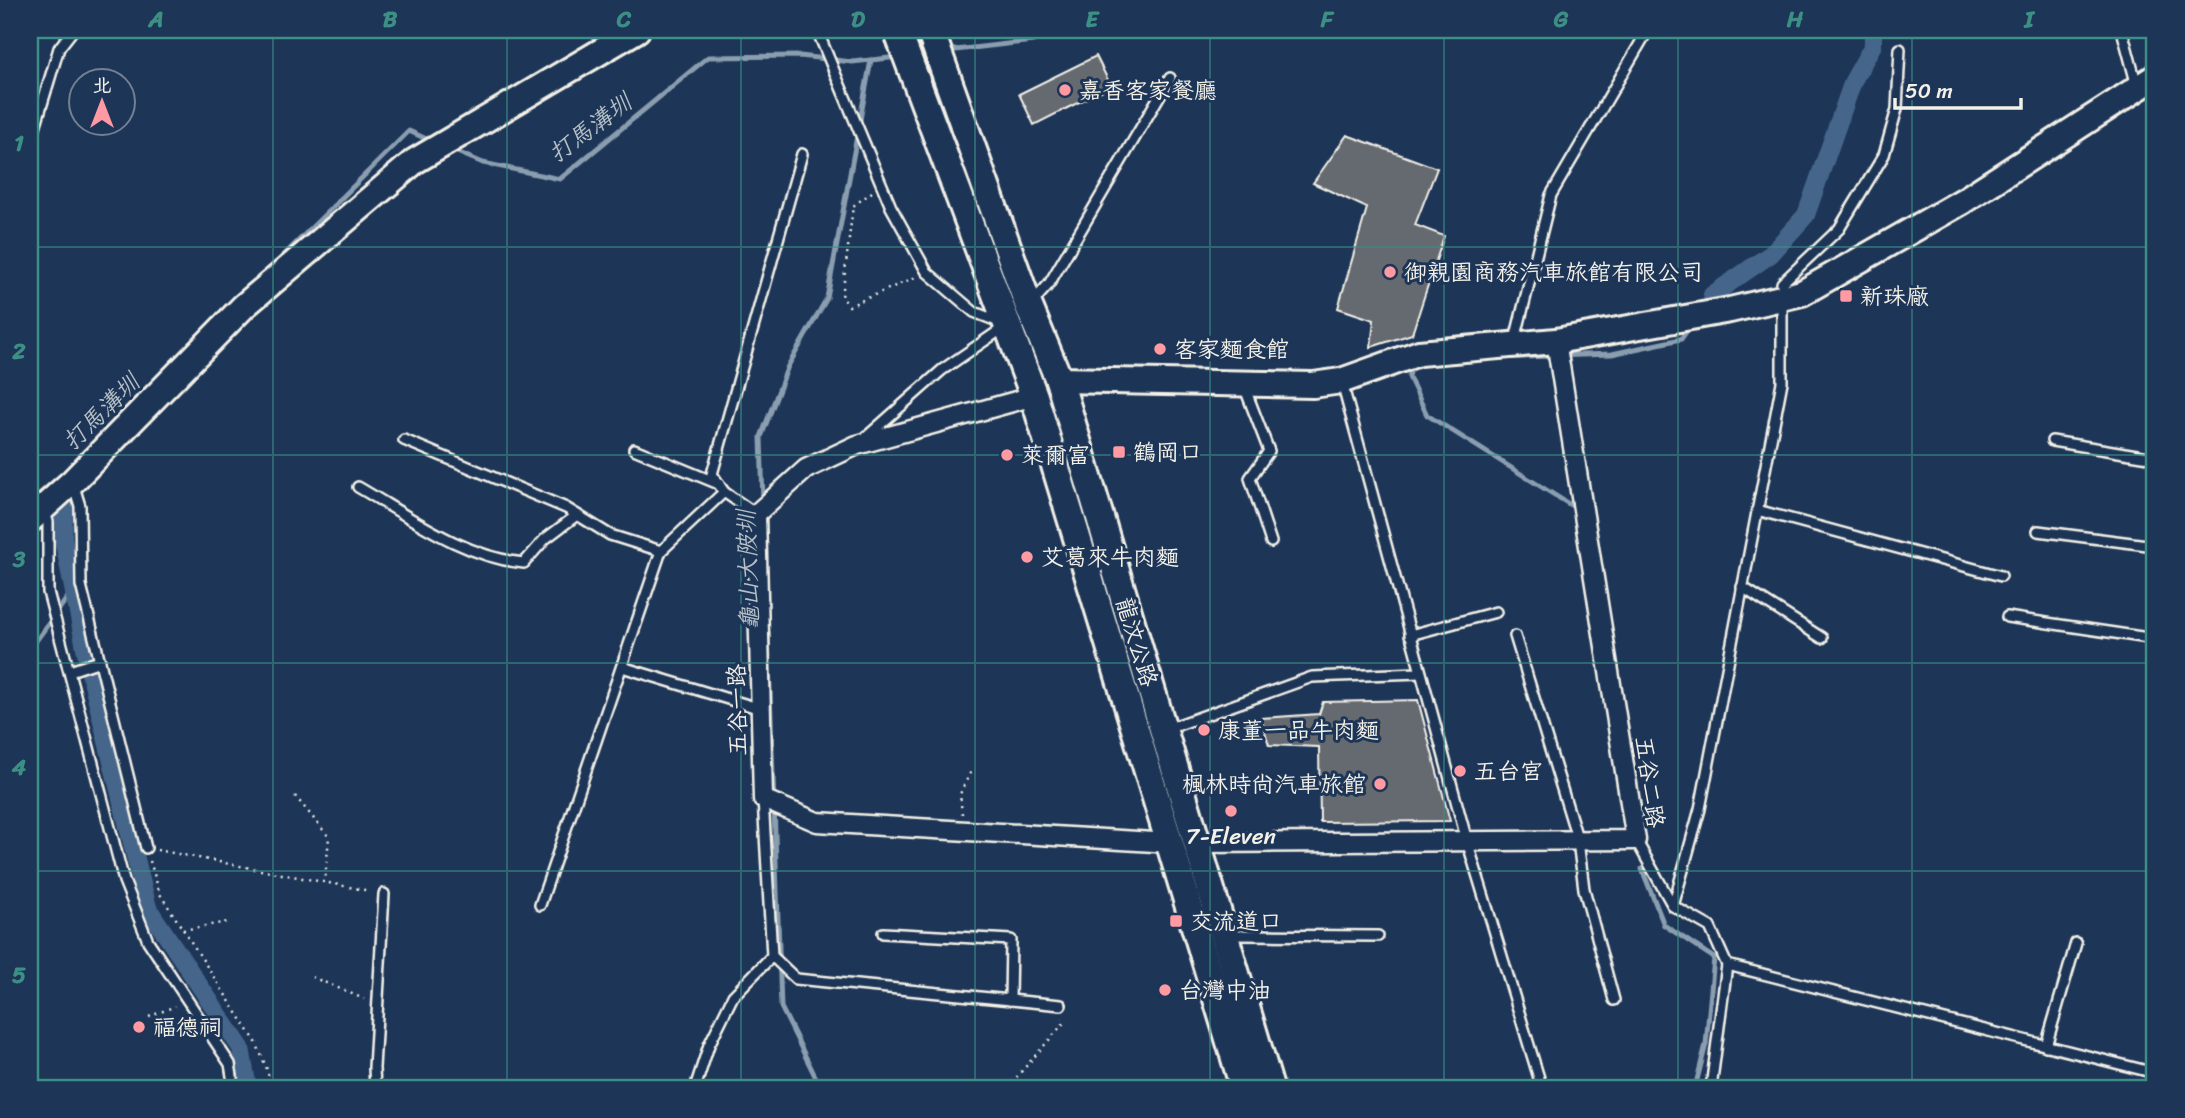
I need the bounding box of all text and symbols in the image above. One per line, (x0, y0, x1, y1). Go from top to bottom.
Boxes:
text: A (147, 0, 164, 40)
text: B (383, 0, 398, 40)
text: C (616, 0, 632, 40)
text: D (851, 0, 866, 40)
text: E (1086, 0, 1101, 40)
text: F (1320, 0, 1335, 40)
text: G (1553, 0, 1569, 40)
text: H (1786, 0, 1804, 40)
text: I (2023, 0, 2035, 40)
north arrow (66, 66, 136, 136)
scale bar (1895, 66, 2021, 110)
text: 北 (92, 69, 112, 102)
place label: 嘉香客家餐廳 (1079, 70, 1217, 111)
text: 50 m (1905, 72, 1953, 110)
water label: 打馬溝圳 (539, 81, 643, 174)
marker: 嘉香客家餐廳 (1057, 82, 1073, 98)
text: 1 (14, 123, 24, 164)
place label: 御親園商務汽車旅館有限公司 (1404, 252, 1703, 293)
marker: 御親園商務汽車旅館有限公司 (1382, 264, 1398, 280)
place label: 新珠廠 (1860, 276, 1929, 317)
marker: 新珠廠 (1838, 288, 1854, 304)
place label: 客家麵食館 (1174, 329, 1289, 370)
text: 2 (11, 331, 26, 372)
marker: 客家麵食館 (1152, 341, 1168, 357)
water label: 打馬溝圳 (52, 361, 152, 461)
place label: 鶴岡口 (1133, 432, 1202, 473)
place label: 萊爾富 (1021, 435, 1090, 476)
marker: 鶴岡口 (1111, 444, 1127, 460)
marker: 萊爾富 (999, 447, 1015, 463)
water label: 龜山大陂圳 (725, 506, 771, 631)
place label: 艾葛來牛肉麵 (1041, 537, 1179, 578)
text: 3 (12, 539, 26, 580)
marker: 艾葛來牛肉麵 (1019, 549, 1035, 565)
street label: 龍汶公路 (1103, 592, 1170, 692)
street label: 五谷一路 (716, 664, 759, 756)
place label: 康董一品牛肉麵 (1218, 710, 1379, 751)
marker: 康董一品牛肉麵 (1196, 722, 1212, 738)
street label: 五谷二路 (1623, 734, 1676, 830)
text: 4 (11, 747, 27, 788)
place label: 五台宮 (1474, 751, 1543, 792)
marker: 五台宮 (1452, 763, 1468, 779)
place label: 楓林時尚汽車旅館 (1182, 764, 1366, 805)
marker: 楓林時尚汽車旅館 (1372, 776, 1388, 792)
marker: 7-Eleven (1223, 803, 1239, 819)
place label: 7-Eleven (1186, 816, 1276, 857)
place label: 交流道口 (1190, 901, 1282, 942)
marker: 交流道口 (1168, 913, 1184, 929)
text: 5 (12, 955, 26, 996)
place label: 台灣中油 (1179, 970, 1271, 1011)
marker: 台灣中油 (1157, 982, 1173, 998)
place label: 福德祠 (153, 1007, 222, 1048)
marker: 福德祠 (131, 1019, 147, 1035)

